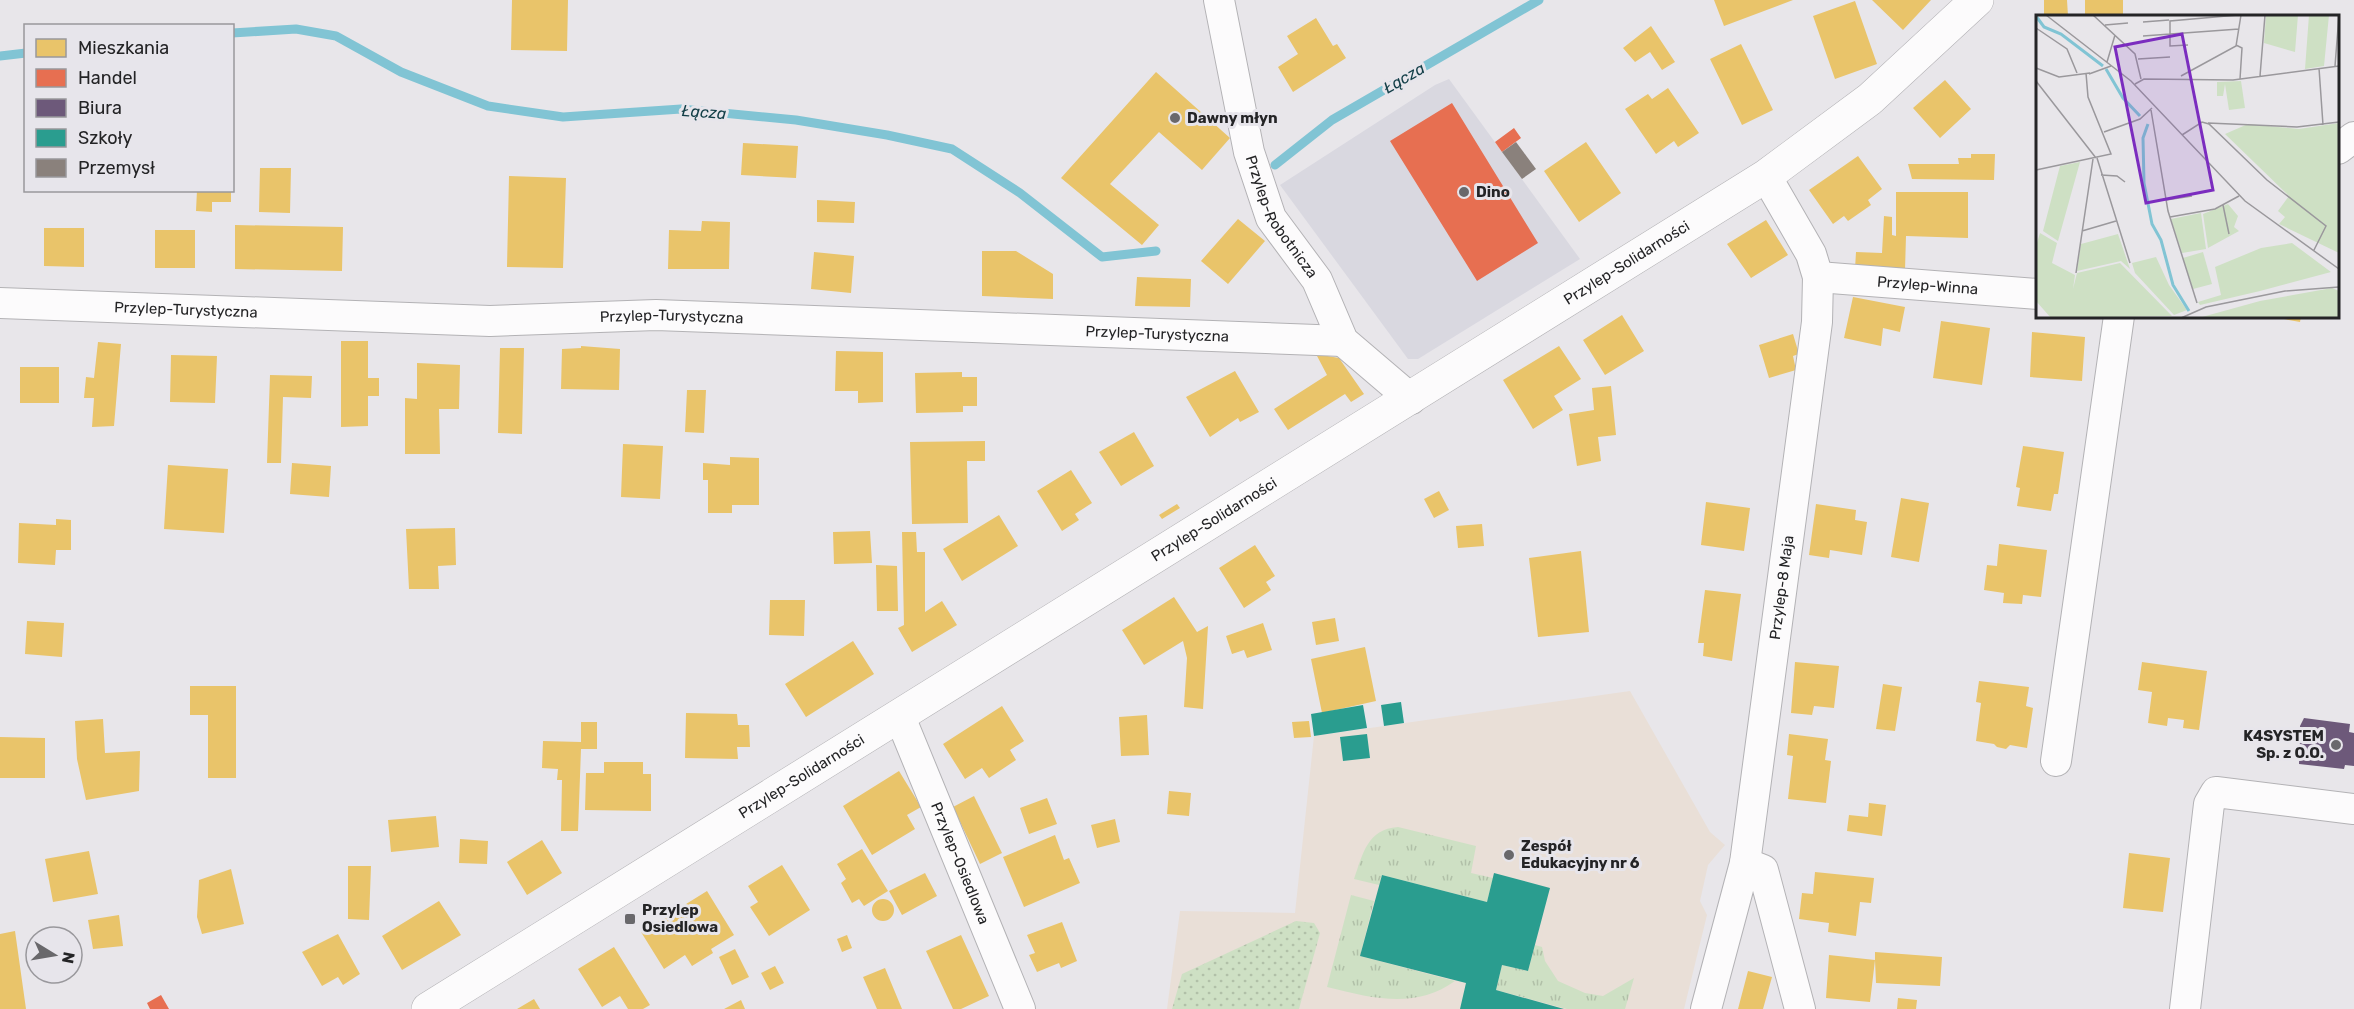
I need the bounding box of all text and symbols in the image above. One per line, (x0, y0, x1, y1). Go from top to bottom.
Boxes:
inset map (2036, 15, 2339, 318)
legend (24, 24, 234, 192)
text: Mieszkania (78, 37, 169, 59)
water label: Łącza (1380, 59, 1429, 98)
text: Handel (78, 67, 137, 89)
text: Biura (78, 97, 122, 119)
water label: Łącza (681, 101, 727, 124)
place label: Dawny młyn (1187, 109, 1278, 127)
marker: Dawny młyn (1168, 111, 1182, 125)
text: Szkoły (78, 127, 133, 149)
street label: Przylep-Robotnicza (1242, 153, 1321, 282)
text: Przemysł (78, 157, 155, 179)
place label: Dino (1476, 183, 1510, 201)
marker: Dino (1457, 185, 1471, 199)
street label: Przylep-Solidarności (1560, 217, 1693, 309)
street label: Przylep-Winna (1876, 273, 1979, 298)
street label: Przylep-Turystyczna (114, 298, 258, 321)
street label: Przylep-Turystyczna (599, 306, 744, 327)
street label: Przylep-Turystyczna (1085, 322, 1229, 346)
street label: Przylep-Solidarności (1148, 474, 1280, 565)
street label: Przylep-8 Maja (1766, 534, 1798, 641)
place label: K4SYSTEM Sp. z O.O. (2243, 727, 2324, 762)
street label: Przylep-Solidarności (735, 731, 868, 822)
marker: K4SYSTEM Sp. z O.O. (2329, 738, 2343, 752)
street label: Przylep-Osiedlowa (927, 799, 993, 927)
place label: Zespół Edukacyjny nr 6 (1521, 837, 1640, 872)
marker: Zespół Edukacyjny nr 6 (1502, 848, 1516, 862)
place label: Przylep Osiedlowa (642, 901, 718, 936)
marker: Przylep Osiedlowa (623, 912, 637, 926)
north arrow (24, 925, 84, 985)
text: N (58, 950, 79, 965)

